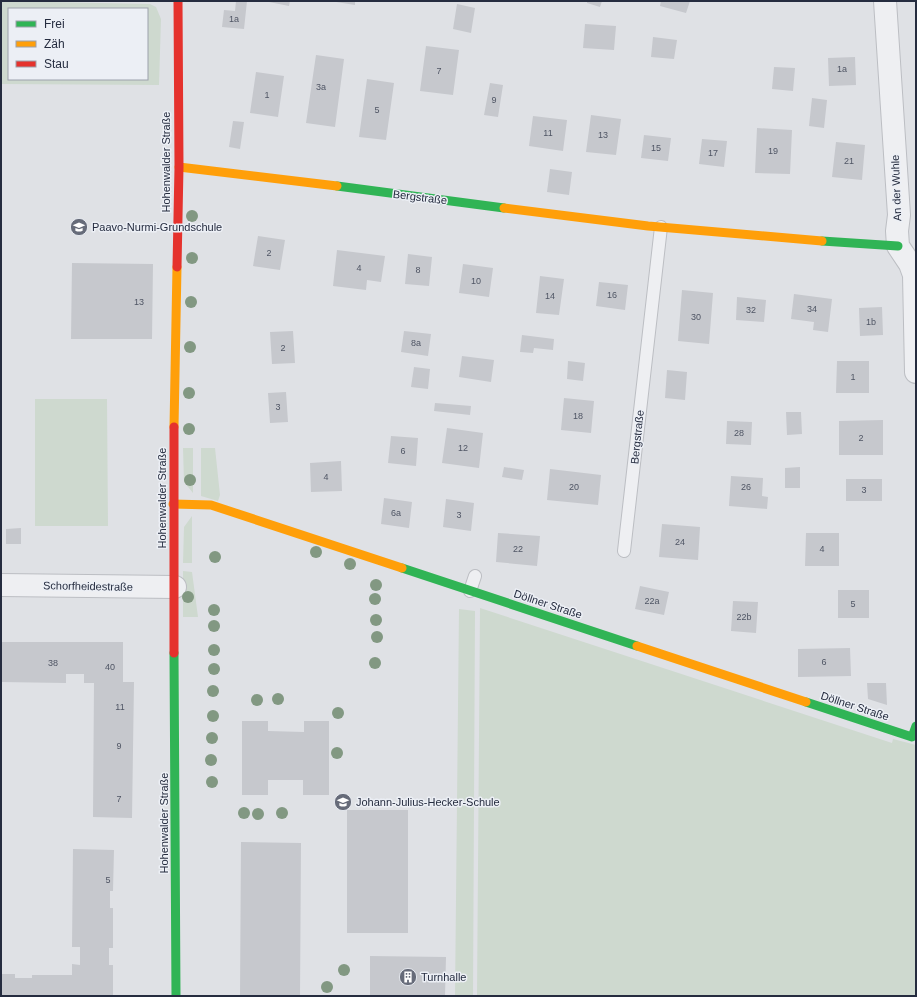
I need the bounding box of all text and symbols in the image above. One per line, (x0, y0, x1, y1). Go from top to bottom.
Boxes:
legend (8, 8, 148, 80)
house number: 1a (229, 14, 239, 24)
text: Frei (44, 17, 65, 31)
text: Zäh (44, 37, 65, 51)
text: Stau (44, 57, 69, 71)
house number: 1a (837, 64, 847, 74)
house number: 7 (436, 66, 442, 76)
house number: 3a (316, 82, 326, 92)
house number: 1 (264, 90, 270, 100)
house number: 9 (491, 95, 497, 105)
house number: 5 (374, 105, 380, 115)
street label: Hohenwalder Straße (160, 112, 172, 212)
house number: 11 (543, 128, 553, 138)
house number: 13 (598, 130, 608, 140)
house number: 15 (651, 143, 661, 153)
house number: 19 (768, 146, 778, 156)
house number: 17 (708, 148, 718, 158)
street label: An der Wuhle (889, 155, 903, 221)
house number: 21 (844, 156, 854, 166)
street label: Bergstraße (392, 188, 448, 206)
school or university icon: Paavo-Nurmi-Grundschule (69, 217, 89, 237)
place label: Paavo-Nurmi-Grundschule (92, 221, 222, 233)
house number: 2 (266, 248, 272, 258)
house number: 4 (356, 263, 362, 273)
house number: 8 (415, 265, 421, 275)
house number: 10 (471, 276, 481, 286)
house number: 16 (607, 290, 617, 300)
house number: 14 (545, 291, 555, 301)
house number: 13 (134, 297, 144, 307)
house number: 34 (807, 304, 817, 314)
house number: 32 (746, 305, 756, 315)
house number: 30 (691, 312, 701, 322)
house number: 1b (866, 317, 876, 327)
house number: 8a (411, 338, 421, 348)
house number: 2 (280, 343, 286, 353)
house number: 1 (850, 372, 856, 382)
house number: 3 (275, 402, 281, 412)
street label: Bergstraße (628, 409, 646, 465)
house number: 18 (573, 411, 583, 421)
house number: 28 (734, 428, 744, 438)
house number: 2 (858, 433, 864, 443)
house number: 12 (458, 443, 468, 453)
house number: 6 (400, 446, 406, 456)
street label: Hohenwalder Straße (156, 448, 168, 548)
house number: 4 (323, 472, 329, 482)
house number: 20 (569, 482, 579, 492)
house number: 26 (741, 482, 751, 492)
house number: 3 (861, 485, 867, 495)
house number: 6a (391, 508, 401, 518)
house number: 3 (456, 510, 462, 520)
house number: 24 (675, 537, 685, 547)
house number: 22 (513, 544, 523, 554)
house number: 4 (819, 544, 825, 554)
street label: Schorfheidestraße (43, 579, 133, 593)
street label: Döllner Straße (512, 587, 584, 621)
house number: 22a (644, 596, 660, 606)
house number: 5 (850, 599, 856, 609)
house number: 22b (736, 612, 752, 622)
house number: 6 (821, 657, 827, 667)
house number: 38 (48, 658, 58, 668)
house number: 40 (105, 662, 115, 672)
street label: Döllner Straße (819, 689, 891, 723)
house number: 11 (115, 702, 125, 712)
house number: 9 (116, 741, 122, 751)
street label: Hohenwalder Straße (158, 773, 170, 873)
school or university icon: Johann-Julius-Hecker-Schule (333, 792, 353, 812)
house number: 7 (116, 794, 122, 804)
place label: Johann-Julius-Hecker-Schule (356, 796, 500, 808)
house number: 5 (105, 875, 111, 885)
building icon: Turnhalle (398, 967, 418, 987)
place label: Turnhalle (421, 971, 466, 983)

